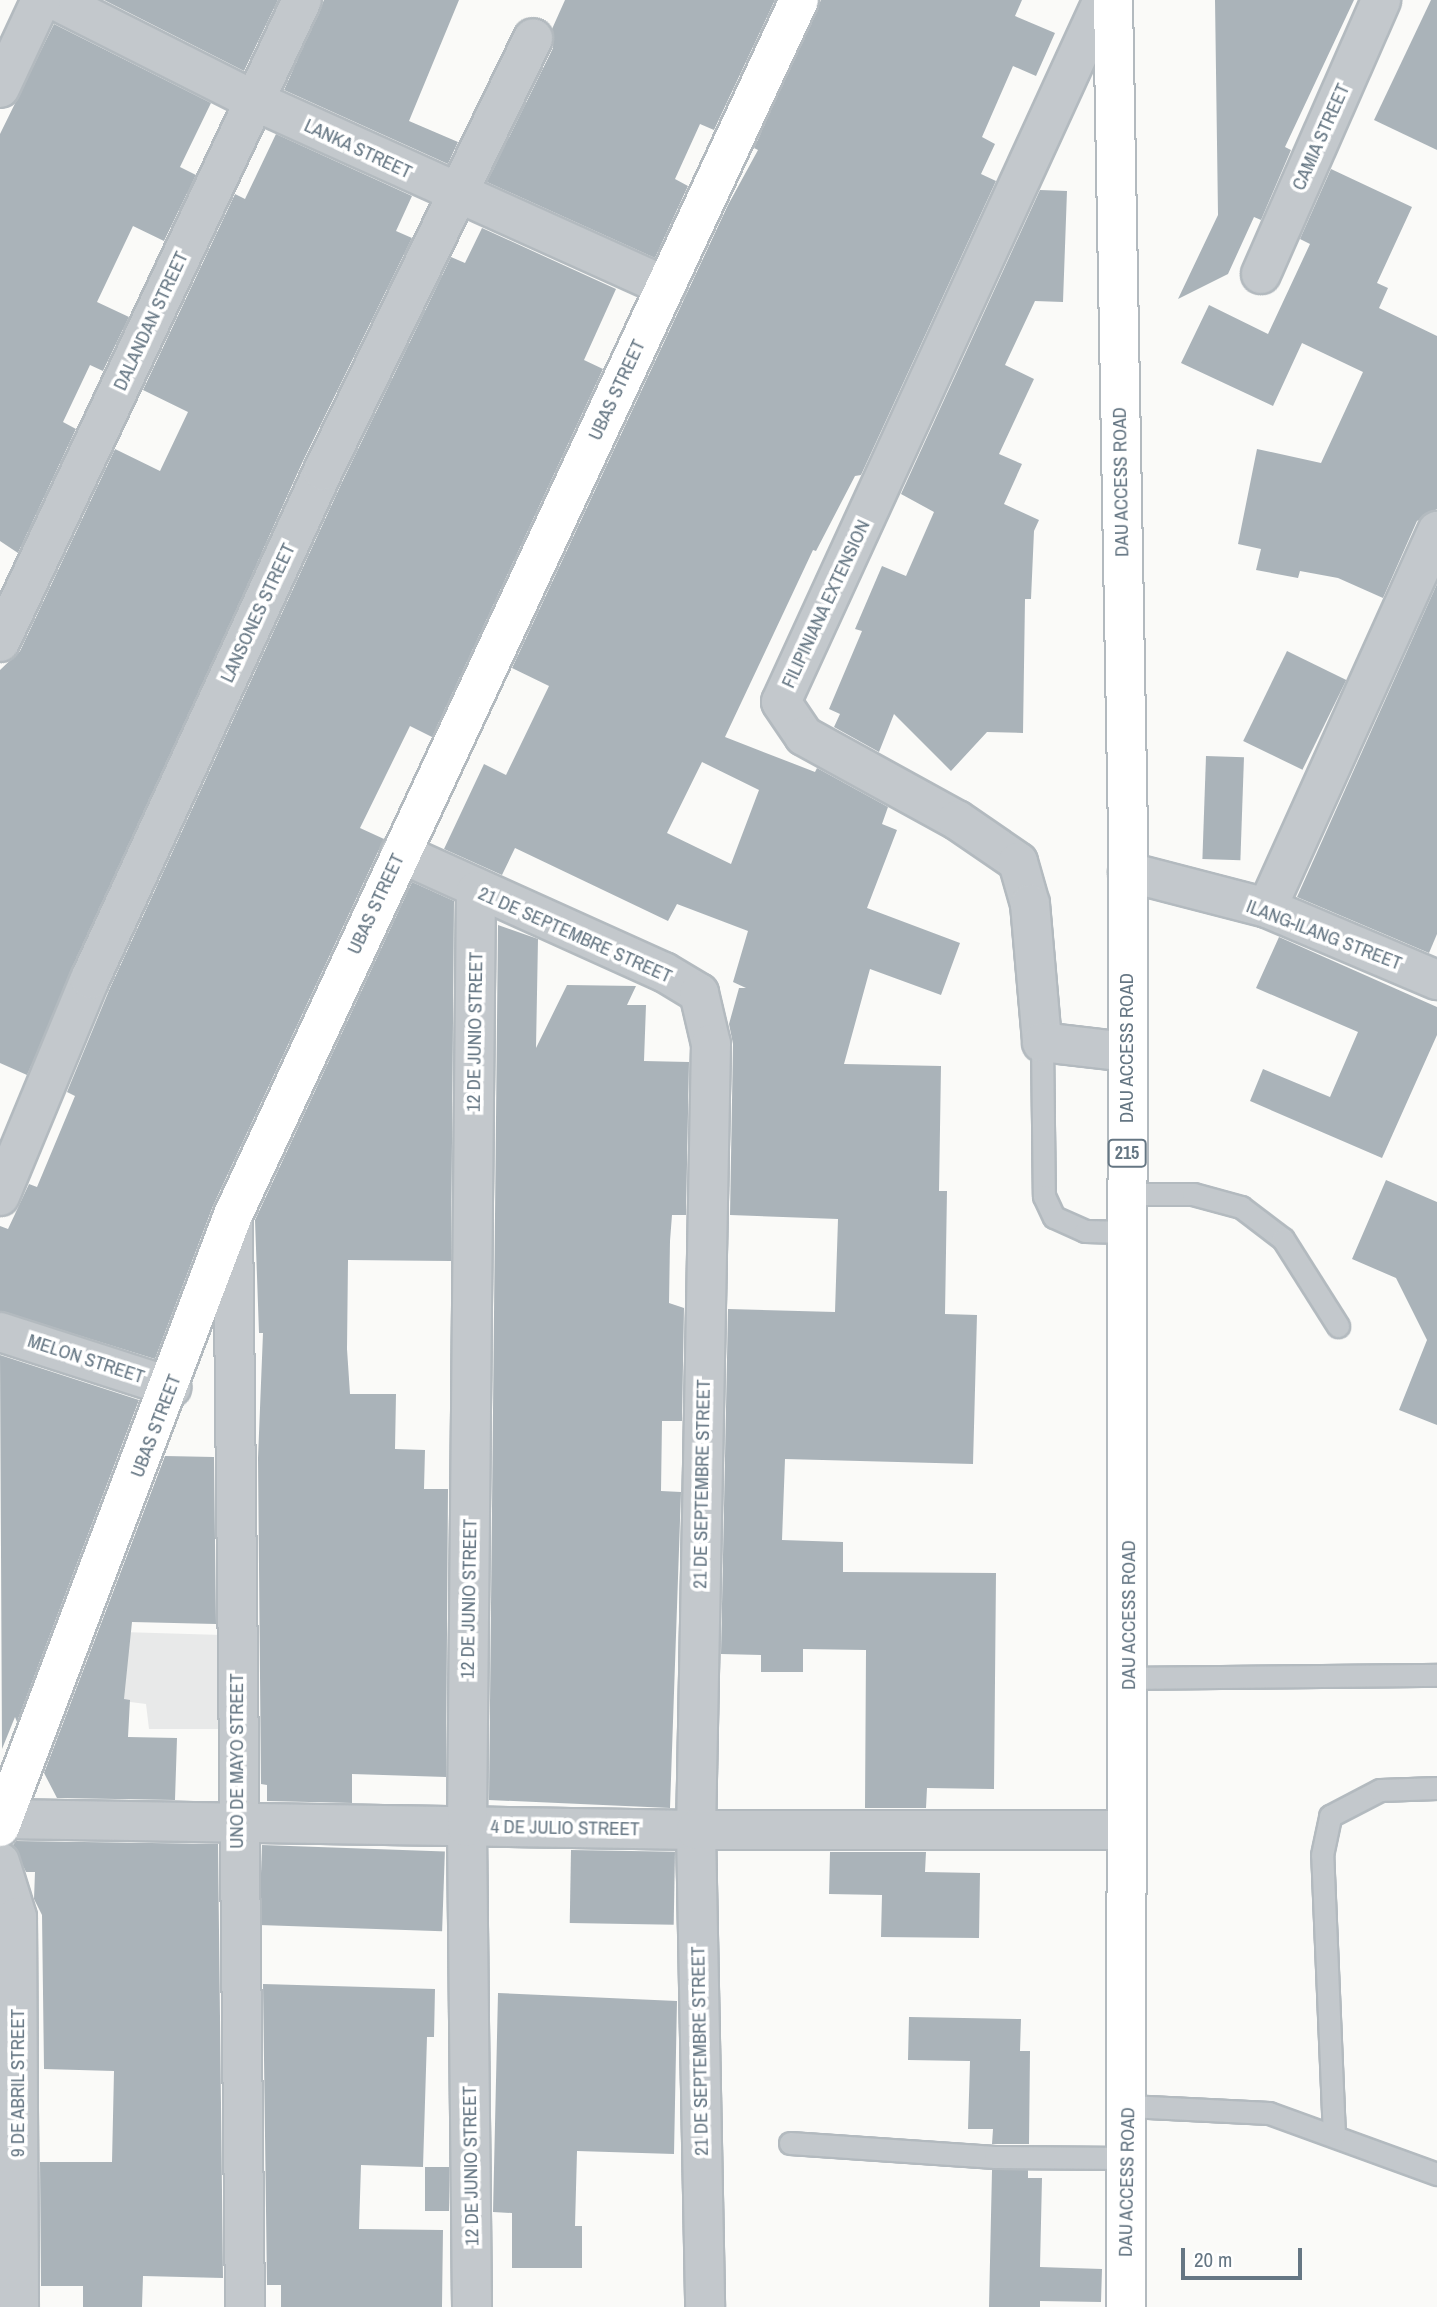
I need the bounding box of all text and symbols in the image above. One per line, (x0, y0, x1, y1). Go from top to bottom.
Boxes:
street label: CAMIA STREET (1287, 80, 1355, 194)
street label: LANKA STREET (300, 114, 416, 184)
street label: DALANDAN STREET (109, 248, 193, 394)
street label: UBAS STREET (584, 336, 650, 444)
street label: DAU ACCESS ROAD (1108, 406, 1134, 558)
street label: FILIPINIANA EXTENSION (777, 516, 875, 692)
street label: LANSONES STREET (216, 540, 300, 686)
street label: UBAS STREET (343, 850, 409, 958)
street label: 21 DE SEPTEMBRE STREET (475, 882, 675, 988)
street label: ILANG-ILANG STREET (1243, 895, 1405, 975)
street label: 12 DE JUNIO STREET (462, 952, 488, 1112)
street label: DAU ACCESS ROAD (1116, 973, 1138, 1123)
road number: 215 (1106, 1138, 1148, 1168)
street label: MELON STREET (25, 1329, 147, 1389)
street label: UBAS STREET (126, 1371, 186, 1481)
street label: 21 DE SEPTEMBRE STREET (689, 1379, 715, 1589)
street label: 12 DE JUNIO STREET (456, 1519, 482, 1679)
street label: DAU ACCESS ROAD (1118, 1540, 1140, 1690)
street label: UNO DE MAYO STREET (226, 1673, 248, 1849)
street label: 4 DE JULIO STREET (490, 1815, 640, 1841)
street label: 21 DE SEPTEMBRE STREET (687, 1946, 713, 2156)
street label: 9 DE ABRIL STREET (7, 2008, 29, 2158)
street label: 12 DE JUNIO STREET (458, 2086, 484, 2246)
street label: DAU ACCESS ROAD (1114, 2106, 1140, 2258)
scale bar (1185, 2234, 1306, 2278)
text: 20 m (1194, 2245, 1232, 2274)

